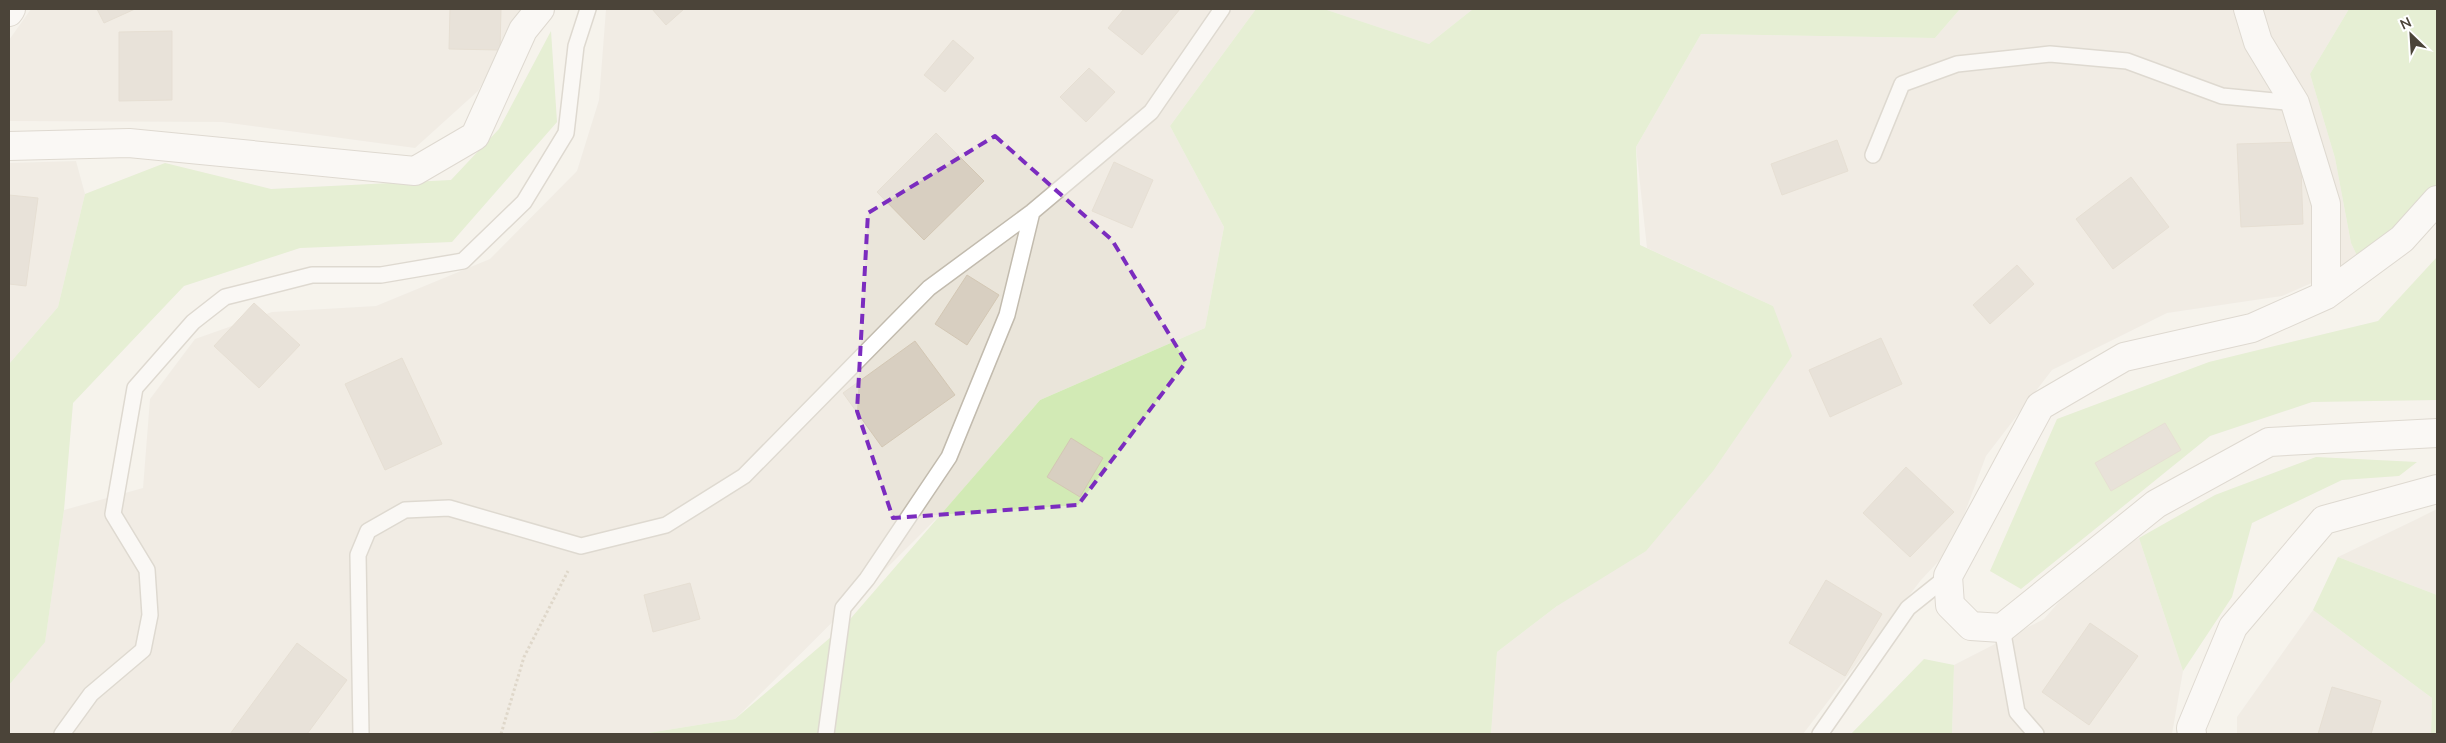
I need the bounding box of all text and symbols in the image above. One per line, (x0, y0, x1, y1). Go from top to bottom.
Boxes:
north arrow (2386, 10, 2436, 60)
text: N (2397, 13, 2414, 34)

